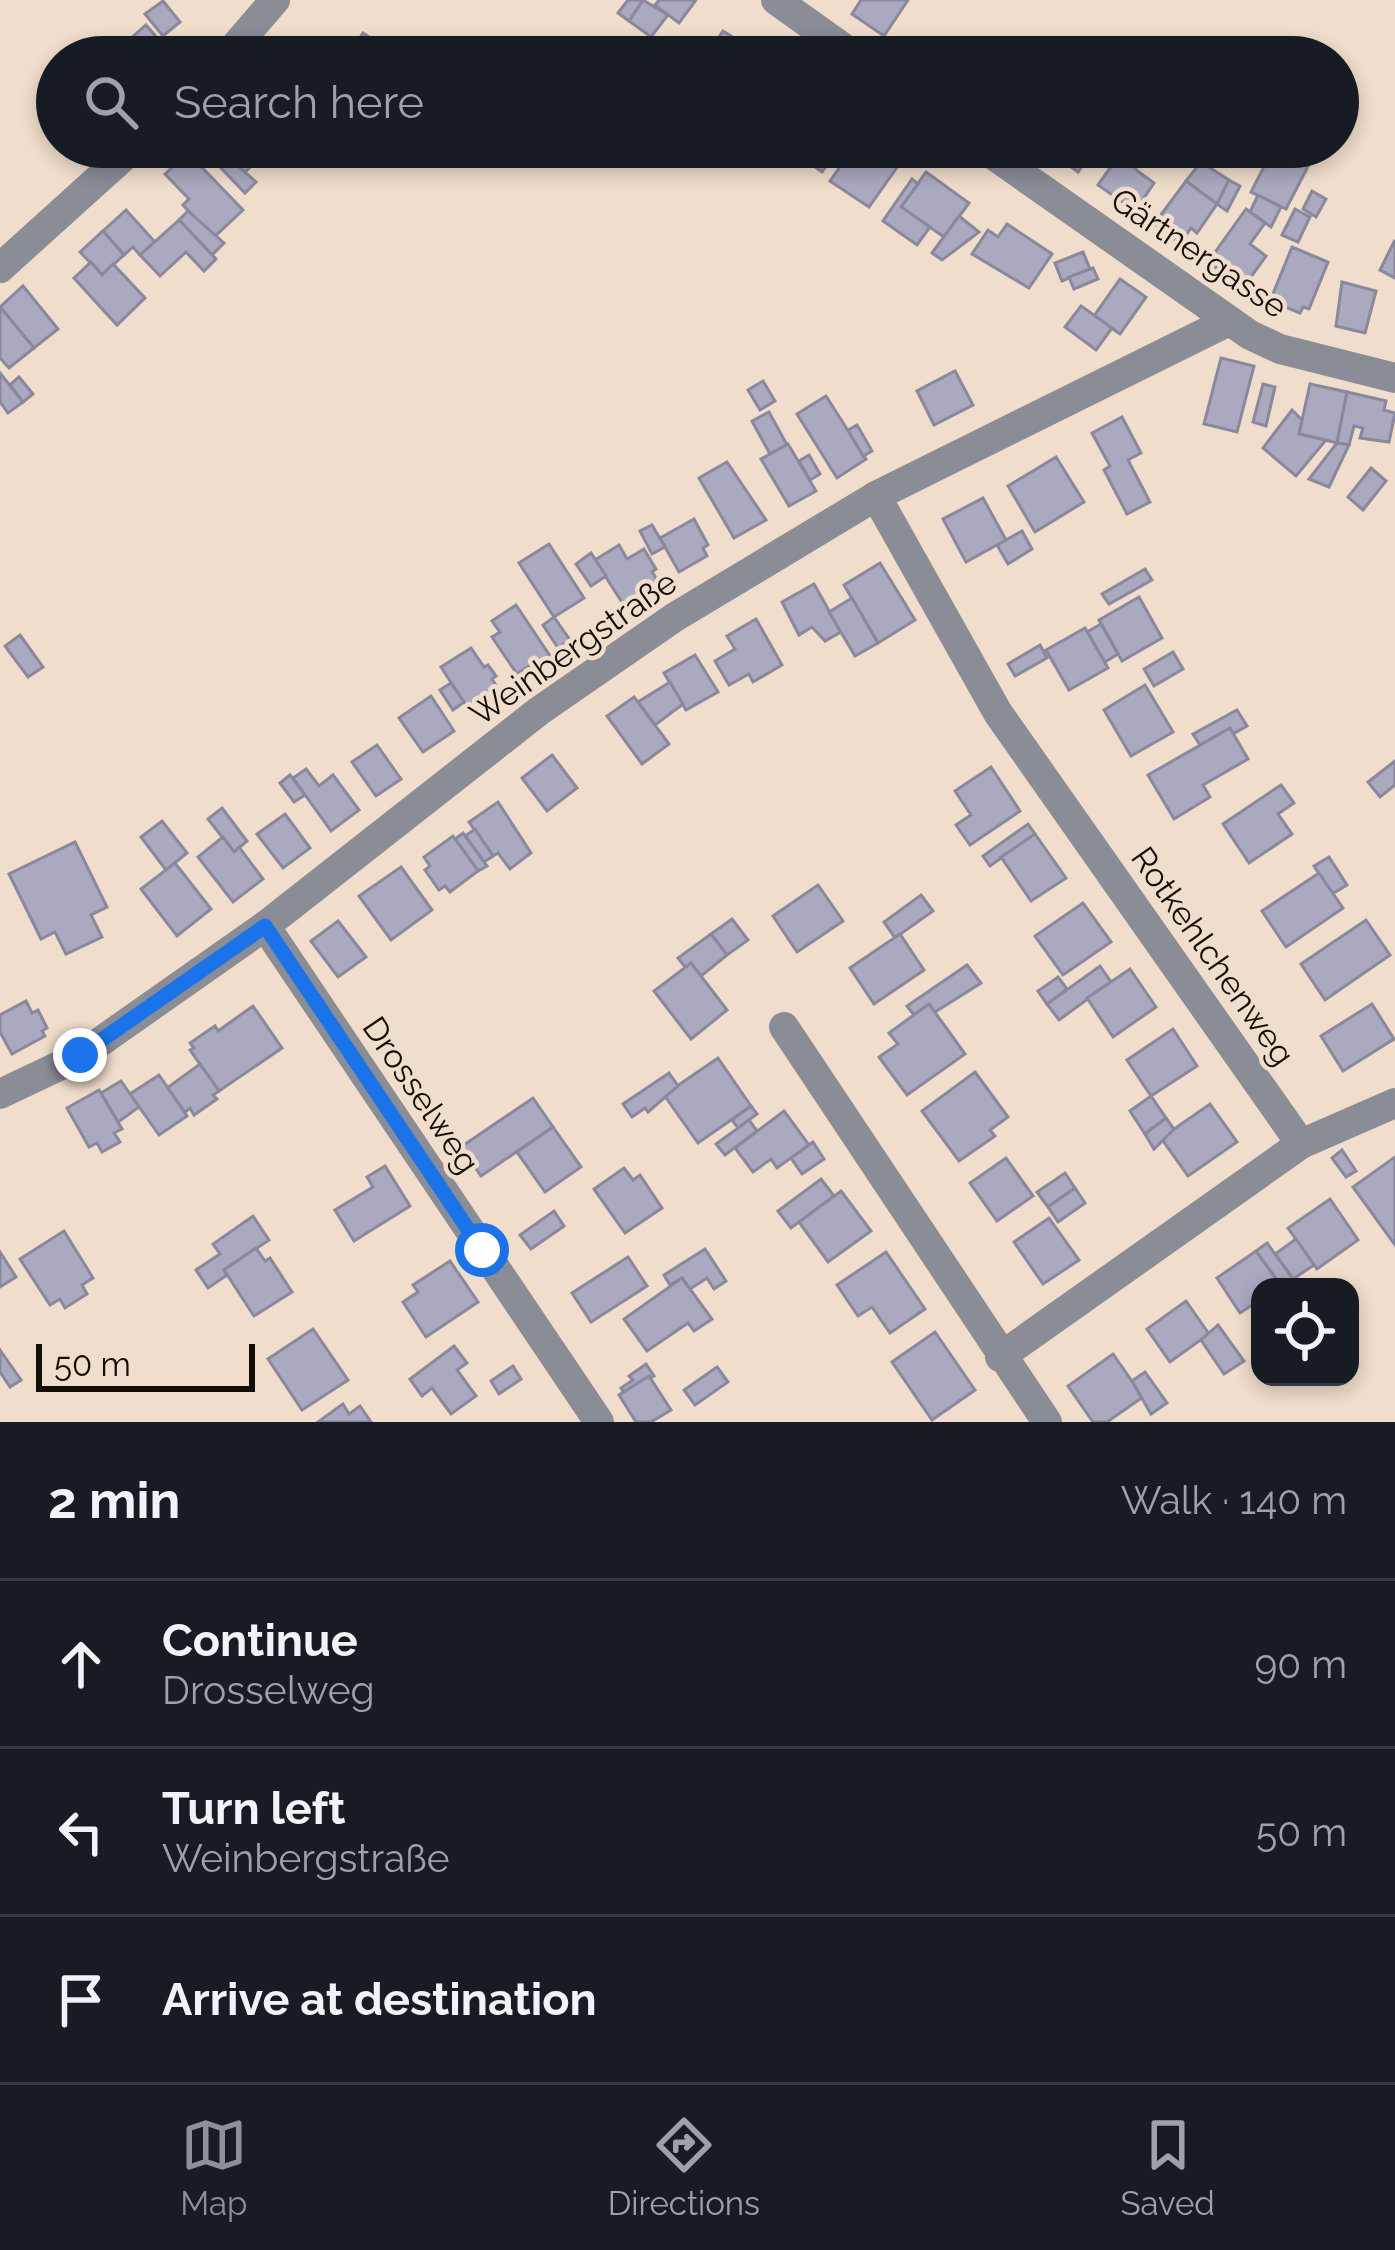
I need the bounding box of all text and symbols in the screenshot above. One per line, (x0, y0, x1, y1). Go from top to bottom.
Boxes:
search box (36, 36, 1359, 168)
icon: search (78, 69, 144, 135)
text: Search here (174, 76, 424, 129)
street label: Gärtnergasse (1104, 180, 1294, 326)
street label: Weinbergstraße (462, 562, 684, 734)
street label: Rotkehlchenweg (1123, 839, 1303, 1073)
street label: Drosselweg (355, 1010, 487, 1180)
route end (53, 1028, 107, 1082)
route start (455, 1223, 509, 1277)
map controls (1251, 1278, 1359, 1386)
button: locate (1251, 1278, 1359, 1386)
scale bar (36, 1338, 255, 1391)
text: 50 m (54, 1345, 131, 1384)
text: 2 min (48, 1470, 180, 1530)
text: Walk · 140 m (1121, 1477, 1347, 1523)
text: Continue (162, 1614, 358, 1667)
icon: ahead (48, 1631, 114, 1697)
text: 90 m (1254, 1641, 1347, 1687)
text: Drosselweg (162, 1667, 375, 1713)
text: Turn left (162, 1782, 345, 1835)
icon: left (48, 1799, 114, 1865)
text: 50 m (1256, 1809, 1347, 1855)
text: Weinbergstraße (162, 1835, 450, 1881)
icon: arrive (48, 1967, 114, 2033)
text: Arrive at destination (162, 1973, 597, 2026)
tab: Map (180, 2112, 247, 2223)
tab: Directions (608, 2112, 760, 2223)
tab: Saved (1120, 2112, 1215, 2223)

